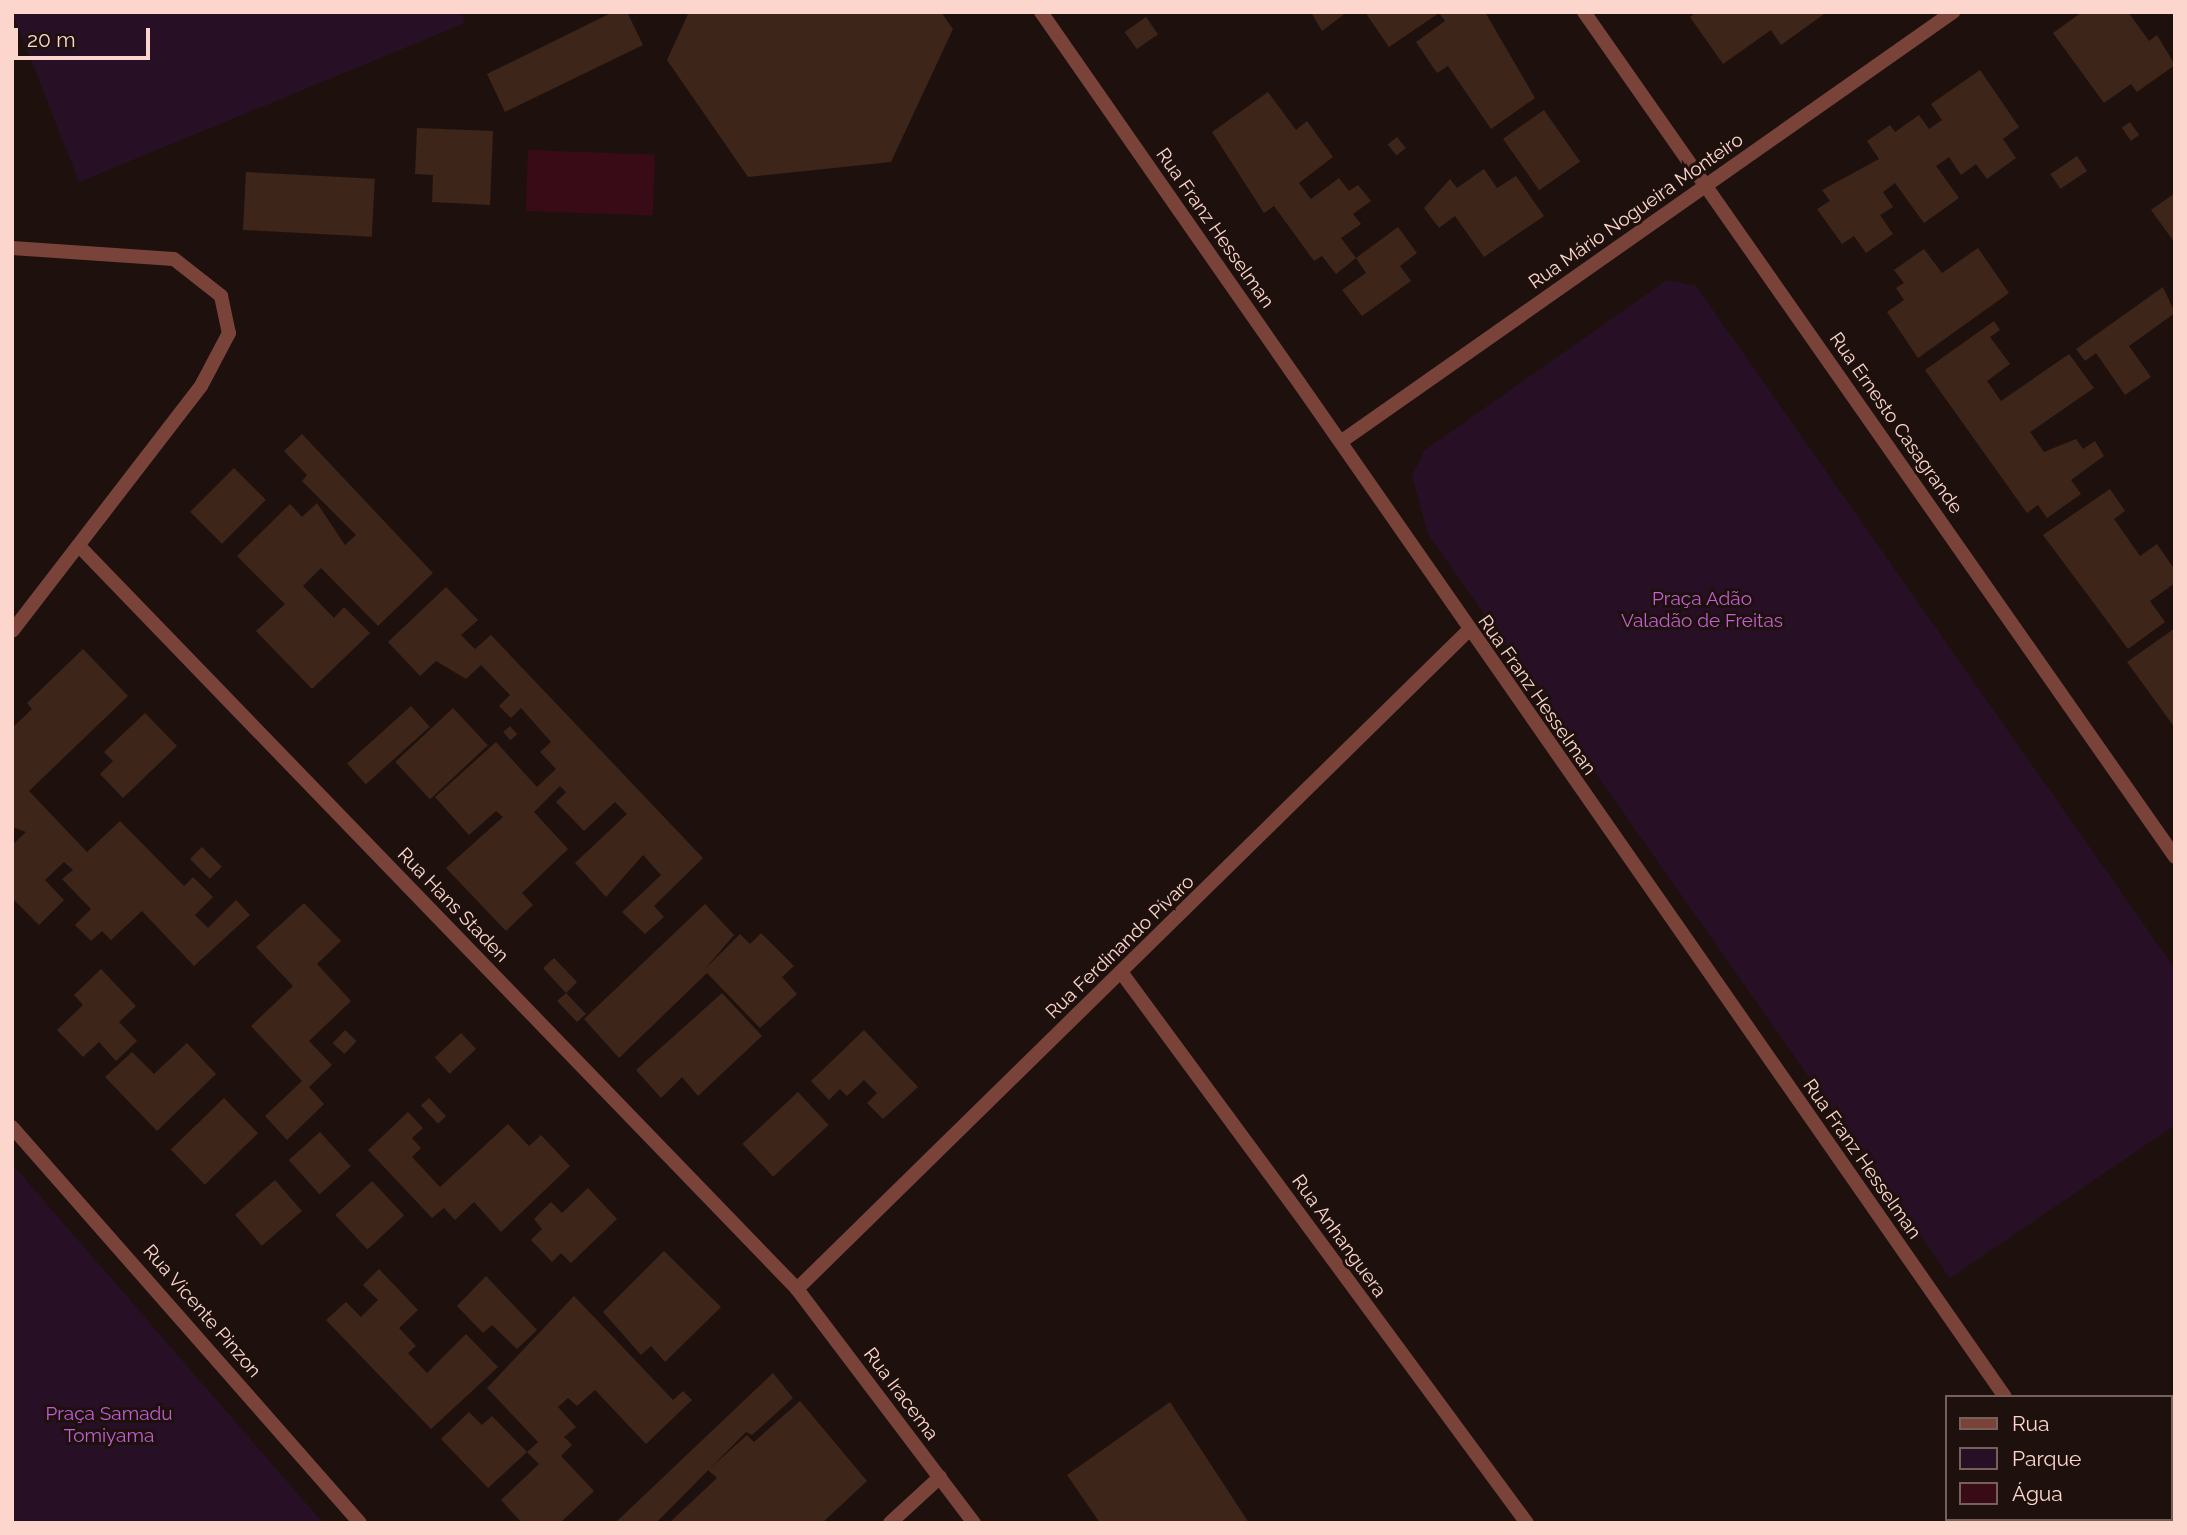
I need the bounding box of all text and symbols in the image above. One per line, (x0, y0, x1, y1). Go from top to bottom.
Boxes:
scale bar (18, 14, 154, 58)
text: 20 m (27, 27, 75, 52)
street label: Rua Mário Nogueira Monteiro (1524, 128, 1748, 294)
street label: Rua Franz Hesselman (1151, 144, 1279, 312)
street label: Rua Ernesto Casagrande (1825, 328, 1967, 518)
park label: Praça Adão Valadão de Freitas (1621, 588, 1783, 632)
street label: Rua Franz Hesselman (1473, 611, 1601, 779)
street label: Rua Hans Staden (393, 843, 513, 967)
street label: Rua Ferdinando Pívaro (1041, 870, 1199, 1024)
street label: Rua Franz Hesselman (1798, 1075, 1926, 1243)
street label: Rua Anhanguera (1287, 1170, 1391, 1302)
street label: Rua Vicente Pinzon (138, 1240, 266, 1382)
street label: Rua Iracema (859, 1343, 943, 1445)
legend (1946, 1395, 2173, 1521)
park label: Praça Samadu Tomiyama (45, 1403, 173, 1447)
text: Rua (2012, 1411, 2049, 1436)
text: Parque (2012, 1446, 2081, 1471)
text: Água (2012, 1481, 2063, 1506)

